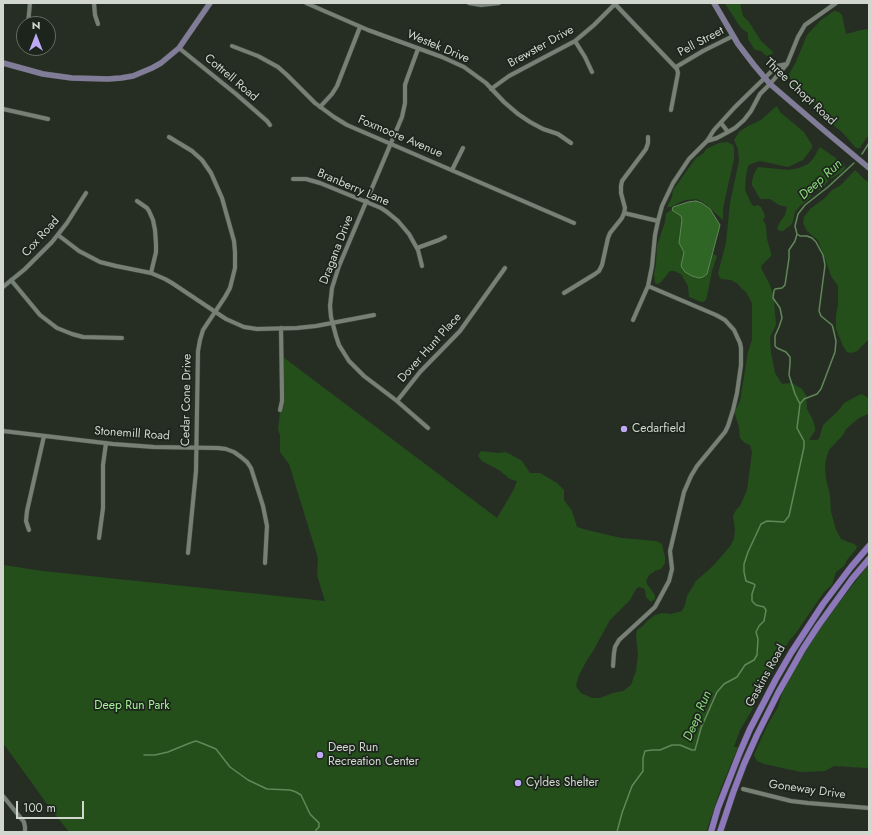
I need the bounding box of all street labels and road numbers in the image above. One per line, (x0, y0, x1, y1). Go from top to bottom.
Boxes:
street label: Brewster Drive (506, 23, 576, 71)
street label: Pell Street (675, 24, 727, 60)
street label: Westek Drive (405, 27, 471, 67)
street label: Cottrell Road (201, 51, 261, 105)
street label: Three Chopt Road (761, 55, 839, 129)
street label: Foxmoore Avenue (355, 113, 445, 161)
street label: Branberry Lane (315, 166, 391, 210)
street label: Dragana Drive (317, 213, 357, 287)
street label: Cox Road (19, 214, 63, 260)
street label: Dover Hunt Place (395, 310, 465, 386)
street label: Cedar Cone Drive (179, 354, 195, 446)
street label: Stonemill Road (94, 424, 170, 444)
street label: Gaskins Road (743, 642, 789, 710)
street label: Goneway Drive (768, 777, 846, 803)

